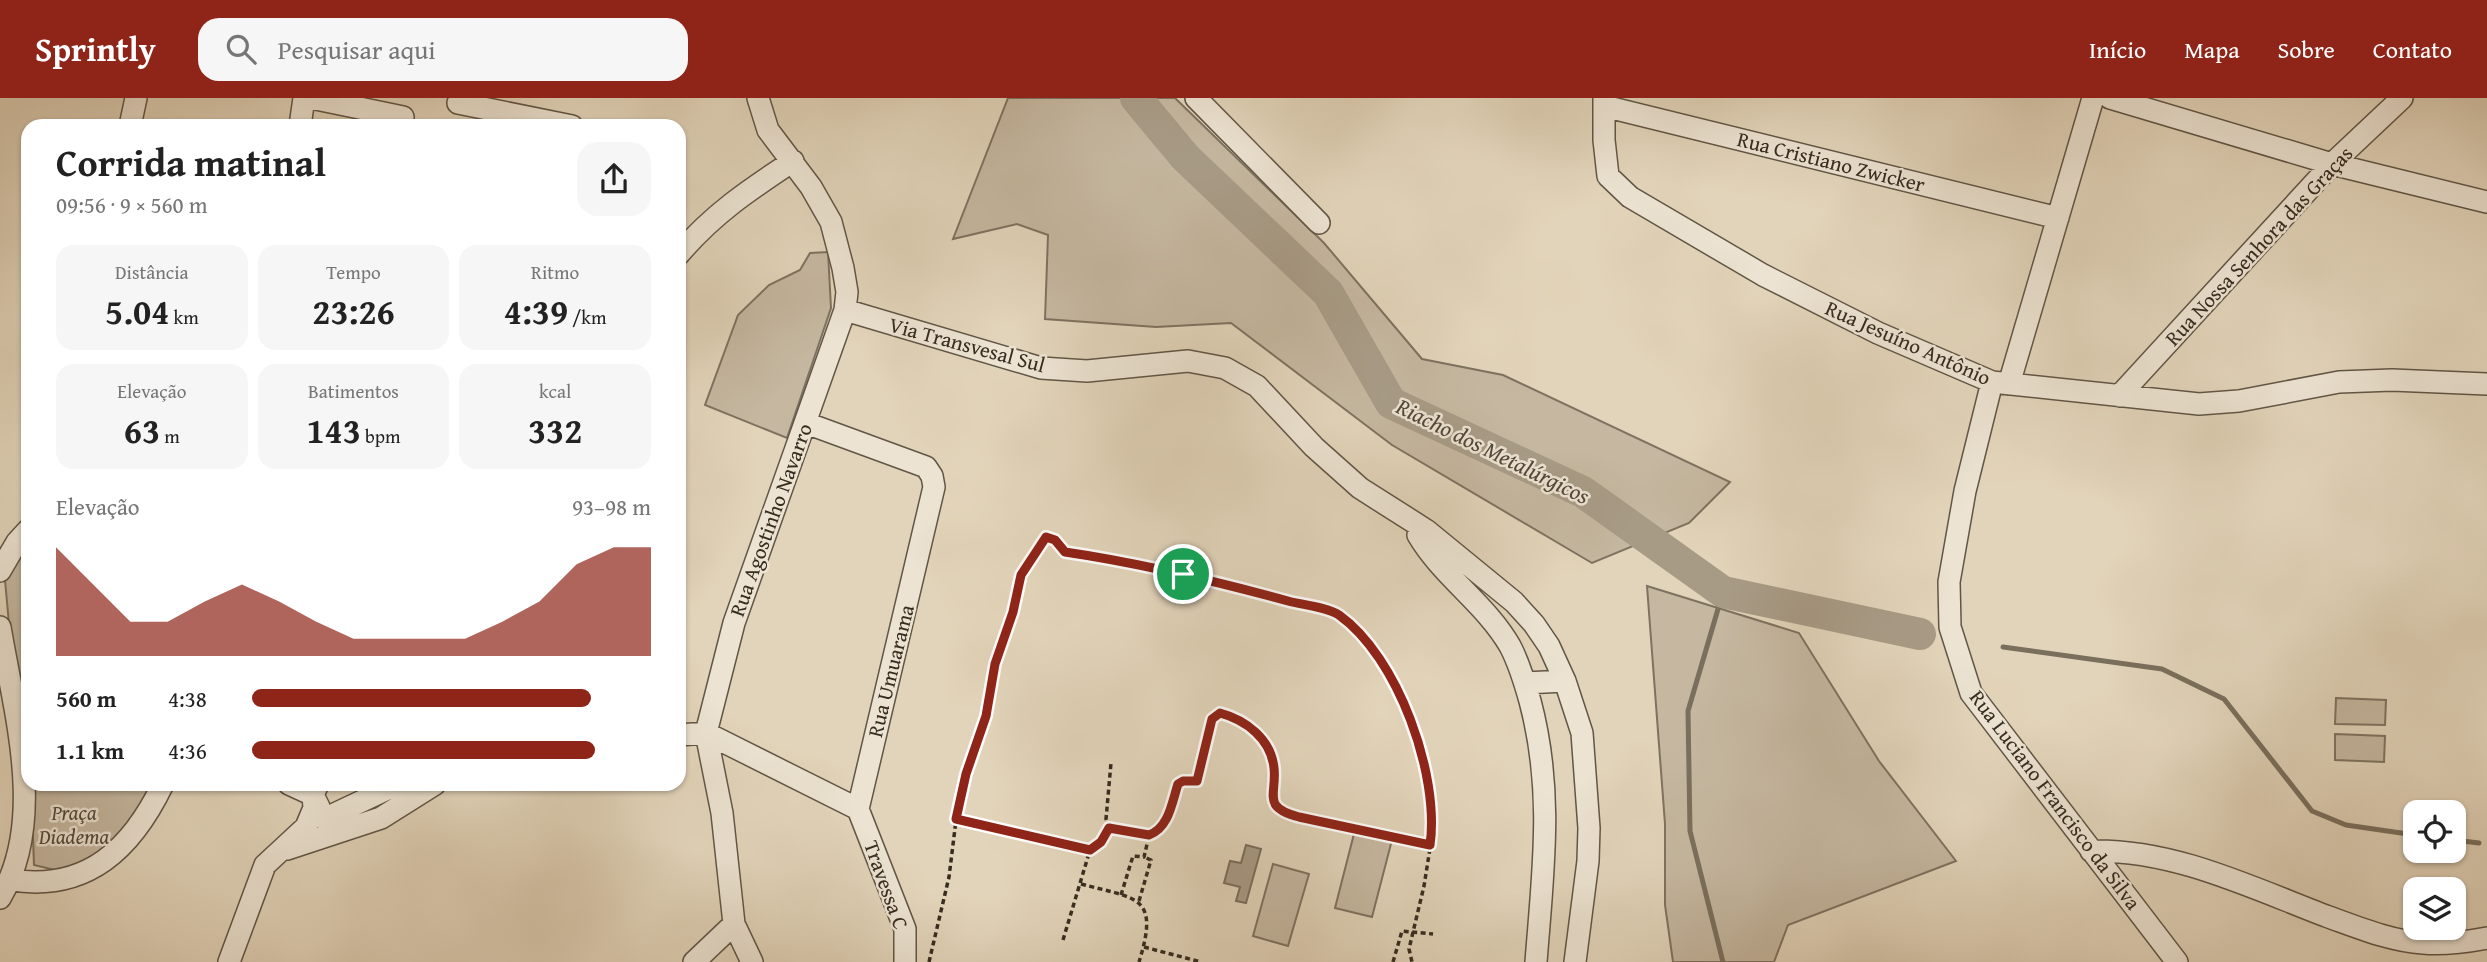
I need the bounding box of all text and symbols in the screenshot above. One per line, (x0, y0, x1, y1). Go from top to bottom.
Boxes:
search box (198, 18, 688, 81)
text: Sprintly (35, 25, 156, 73)
icon: search (222, 30, 260, 68)
text: Pesquisar aqui (278, 30, 436, 69)
text: Início (2089, 32, 2146, 67)
text: Mapa (2184, 32, 2240, 67)
text: Sobre (2278, 32, 2335, 67)
text: Contato (2373, 32, 2452, 67)
street label: Rua Cristiano Zwicker (1734, 123, 1929, 200)
text: Corrida matinal (56, 134, 326, 190)
street label: Rua Nossa Senhora das Graças (2157, 139, 2360, 353)
button: share (577, 142, 651, 216)
text: 09:56 · 9 × 560 m (56, 188, 208, 221)
text: Distância (115, 258, 189, 286)
text: Tempo (326, 258, 381, 286)
text: Ritmo (531, 258, 579, 286)
text: 5.04 (105, 286, 169, 337)
text: 23:26 (312, 286, 395, 337)
text: 4:39 (504, 286, 568, 337)
street label: Rua Jesuíno Antônio (1820, 292, 1996, 393)
text: km (169, 303, 199, 331)
text: /km (568, 303, 606, 331)
street label: Via Transvesal Sul (886, 309, 1049, 380)
text: Elevação (117, 377, 186, 405)
text: Batimentos (308, 377, 399, 405)
text: kcal (539, 377, 571, 405)
water label: Riacho dos Metalúrgicos (1390, 389, 1596, 512)
text: 63 (124, 405, 160, 456)
text: 143 (306, 405, 361, 456)
text: 332 (528, 405, 582, 456)
street label: Rua Agostinho Navarro (721, 419, 820, 621)
text: m (160, 422, 180, 450)
text: bpm (361, 422, 401, 450)
text: Elevação (56, 490, 140, 523)
text: 93–98 m (572, 490, 651, 523)
pin (1153, 544, 1213, 604)
icon: arrive (1164, 555, 1202, 593)
street label: Rua Umuarama (859, 601, 922, 740)
text: 560 m (56, 682, 117, 715)
text: 4:38 (168, 682, 207, 715)
street label: Rua Luciano Francisco da Silva (1962, 683, 2149, 916)
text: 1.1 km (56, 734, 124, 767)
text: 4:36 (168, 734, 207, 767)
park label: Praça Diadema (38, 797, 110, 852)
map controls (2403, 800, 2466, 940)
button: locate (2403, 800, 2466, 863)
street label: Travessa C (856, 836, 917, 933)
button: layers (2403, 877, 2466, 940)

